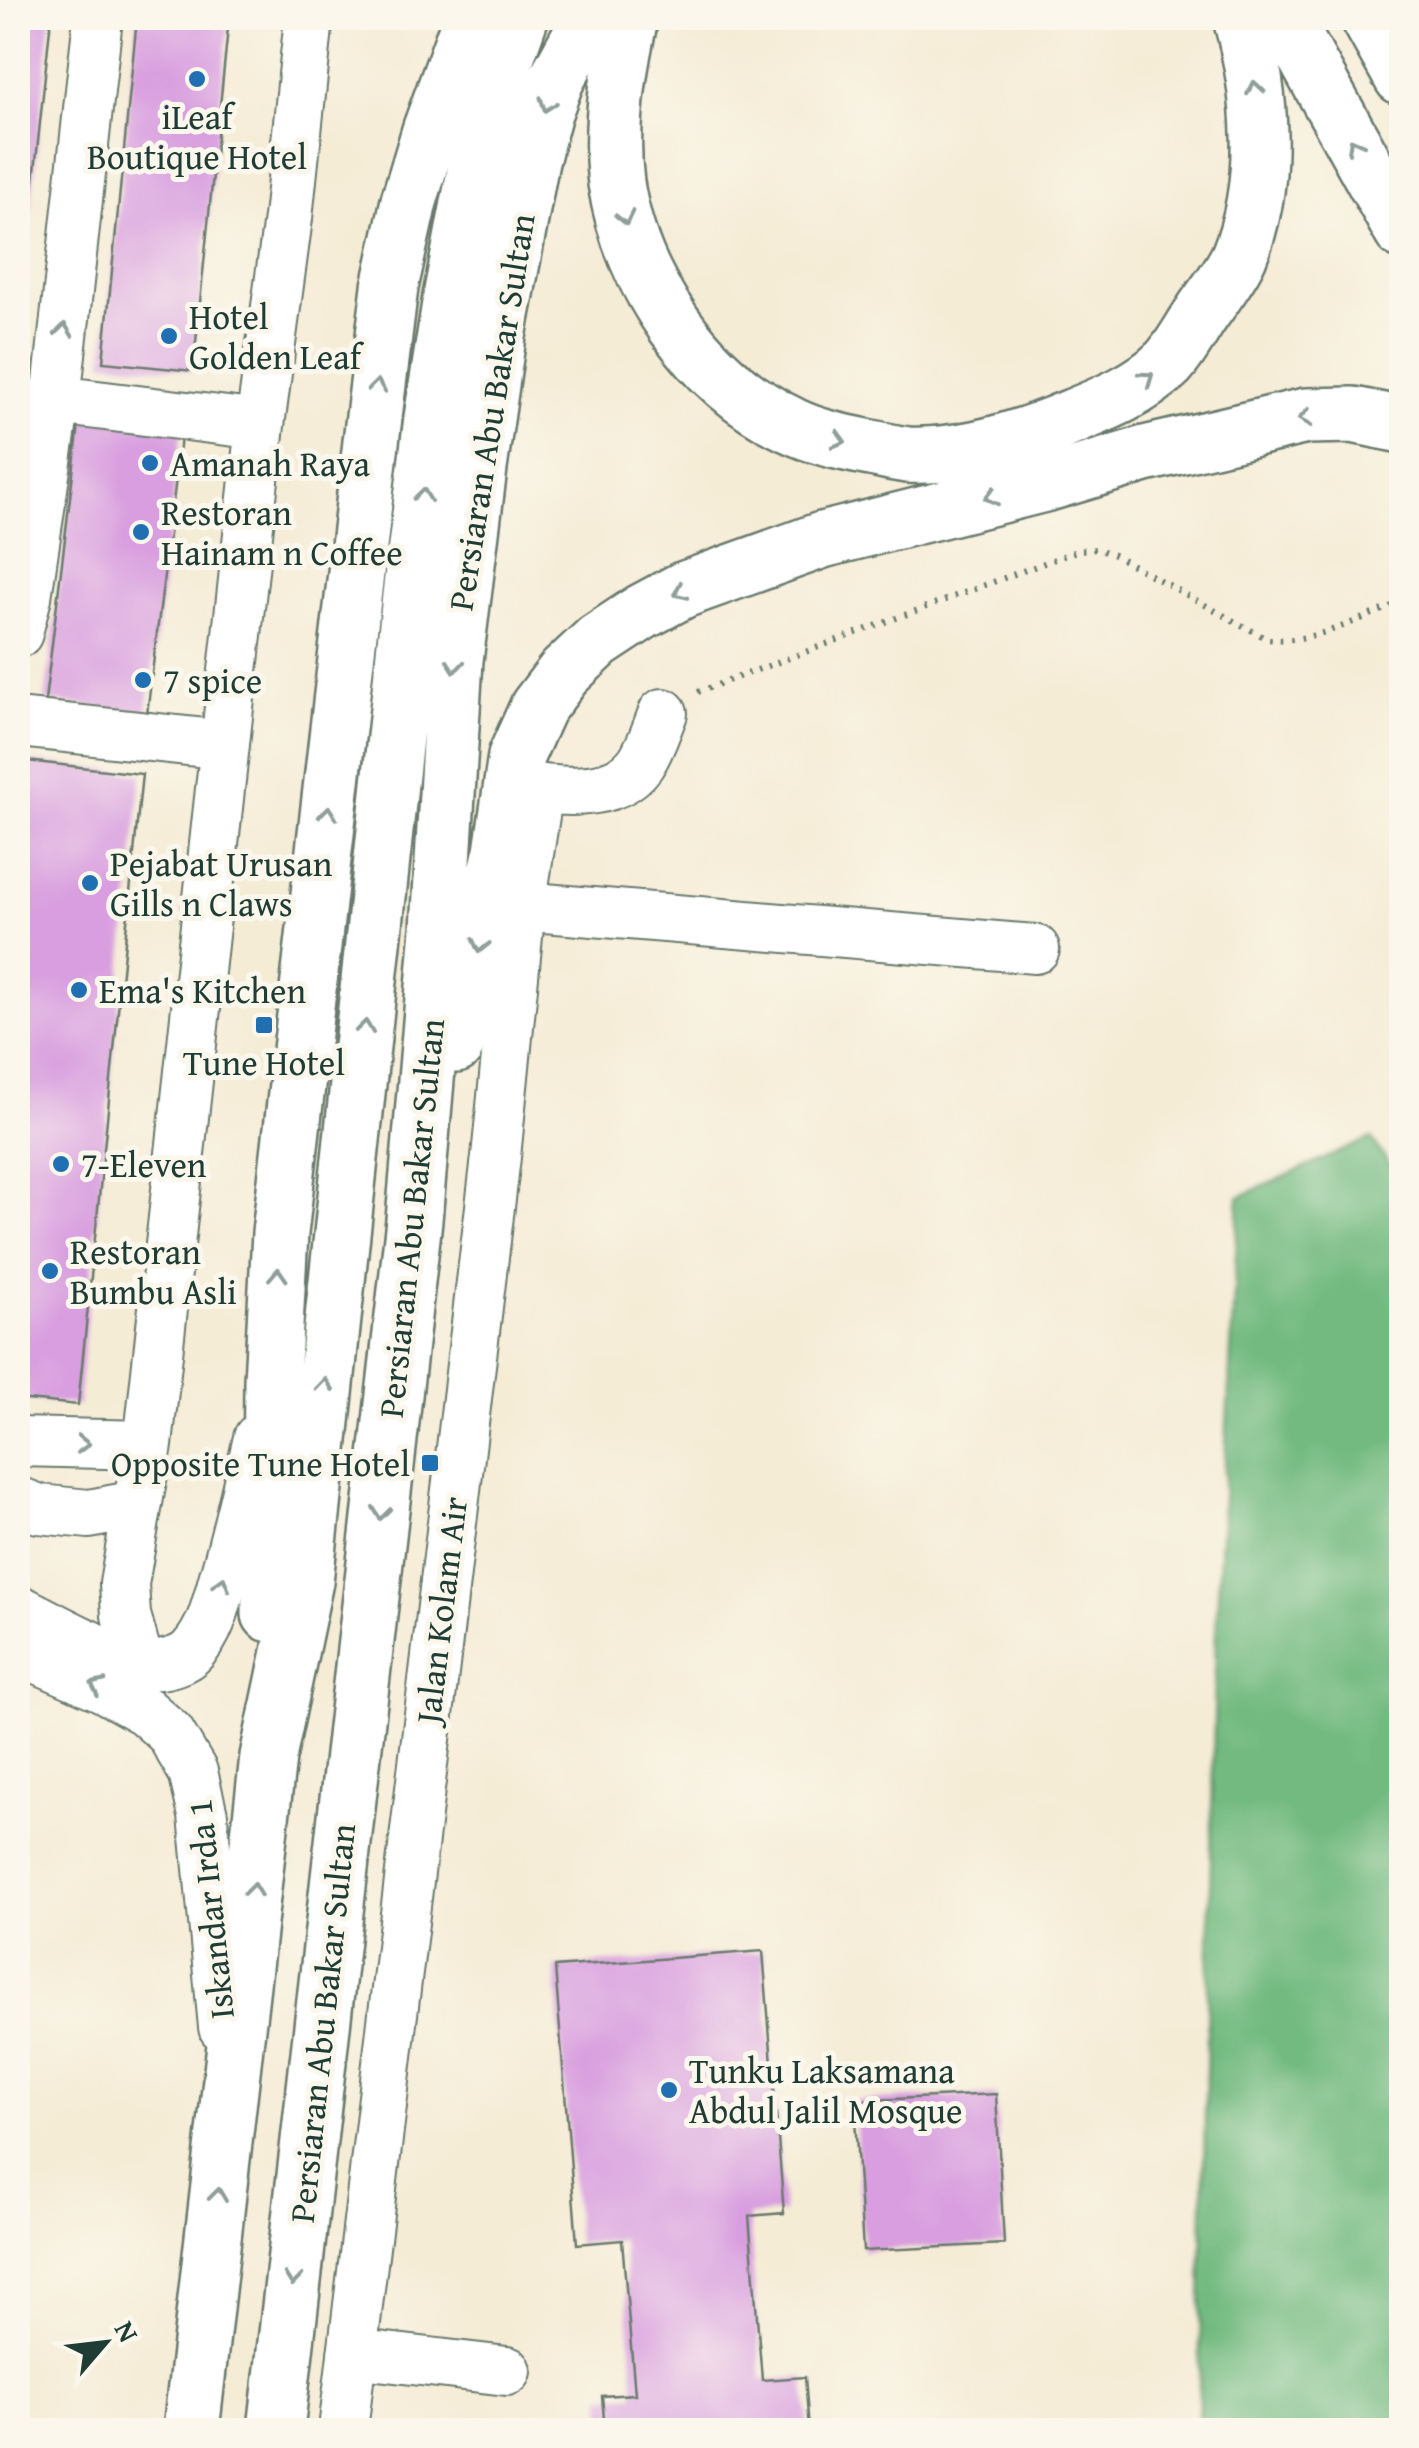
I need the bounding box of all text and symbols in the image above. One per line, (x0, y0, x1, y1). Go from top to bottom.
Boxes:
marker: iLeaf Boutique Hotel (186, 68, 208, 90)
one-way arrow (1245, 79, 1266, 96)
place label: iLeaf Boutique Hotel (87, 91, 307, 182)
one-way arrow (538, 95, 559, 112)
one-way arrow (1347, 138, 1367, 156)
one-way arrow (613, 209, 634, 226)
street label: Persiaran Abu Bakar Sultan (434, 210, 548, 614)
place label: Hotel Golden Leaf (189, 291, 365, 382)
one-way arrow (53, 321, 74, 337)
marker: Hotel Golden Leaf (158, 325, 180, 347)
one-way arrow (1136, 372, 1154, 390)
one-way arrow (366, 377, 387, 394)
one-way arrow (1297, 406, 1314, 427)
one-way arrow (830, 428, 847, 449)
place label: Amanah Raya (170, 438, 371, 489)
marker: Amanah Raya (139, 452, 161, 474)
one-way arrow (983, 485, 1000, 506)
place label: Restoran Hainam n Coffee (161, 487, 403, 578)
one-way arrow (412, 487, 433, 503)
marker: Restoran Hainam n Coffee (130, 521, 152, 543)
one-way arrow (673, 580, 691, 600)
place label: 7 spice (163, 655, 262, 706)
one-way arrow (444, 659, 466, 675)
marker: 7 spice (132, 669, 154, 691)
one-way arrow (317, 804, 338, 820)
place label: Pejabat Urusan Gills n Claws (110, 838, 333, 929)
marker: Pejabat Urusan Gills n Claws (79, 872, 101, 894)
one-way arrow (471, 937, 492, 954)
place label: Ema's Kitchen (99, 965, 306, 1016)
marker: Ema's Kitchen (68, 979, 90, 1001)
marker: Tune Hotel (253, 1014, 275, 1036)
street label: Persiaran Abu Bakar Sultan (365, 1016, 457, 1420)
one-way arrow (354, 1018, 375, 1034)
place label: Tune Hotel (183, 1037, 345, 1088)
place label: 7-Eleven (81, 1139, 207, 1190)
marker: 7-Eleven (50, 1153, 72, 1175)
place label: Restoran Bumbu Asli (70, 1226, 237, 1317)
marker: Restoran Bumbu Asli (39, 1260, 61, 1282)
one-way arrow (267, 1267, 288, 1283)
one-way arrow (314, 1376, 335, 1392)
one-way arrow (76, 1433, 91, 1455)
place label: Opposite Tune Hotel (111, 1438, 410, 1489)
marker: Opposite Tune Hotel (419, 1452, 441, 1474)
street label: Jalan Kolam Air (401, 1494, 480, 1730)
one-way arrow (371, 1505, 392, 1521)
one-way arrow (210, 1577, 231, 1594)
one-way arrow (89, 1678, 107, 1698)
street label: Iskandar Irda 1 (173, 1797, 247, 2021)
street label: Persiaran Abu Bakar Sultan (276, 1821, 368, 2225)
one-way arrow (242, 1881, 263, 1897)
place label: Tunku Laksamana Abdul Jalil Mosque (689, 2045, 962, 2136)
marker: Tunku Laksamana Abdul Jalil Mosque (658, 2079, 680, 2101)
one-way arrow (207, 2186, 228, 2202)
one-way arrow (283, 2272, 304, 2288)
north arrow (55, 2293, 155, 2393)
text: N (105, 2313, 150, 2349)

